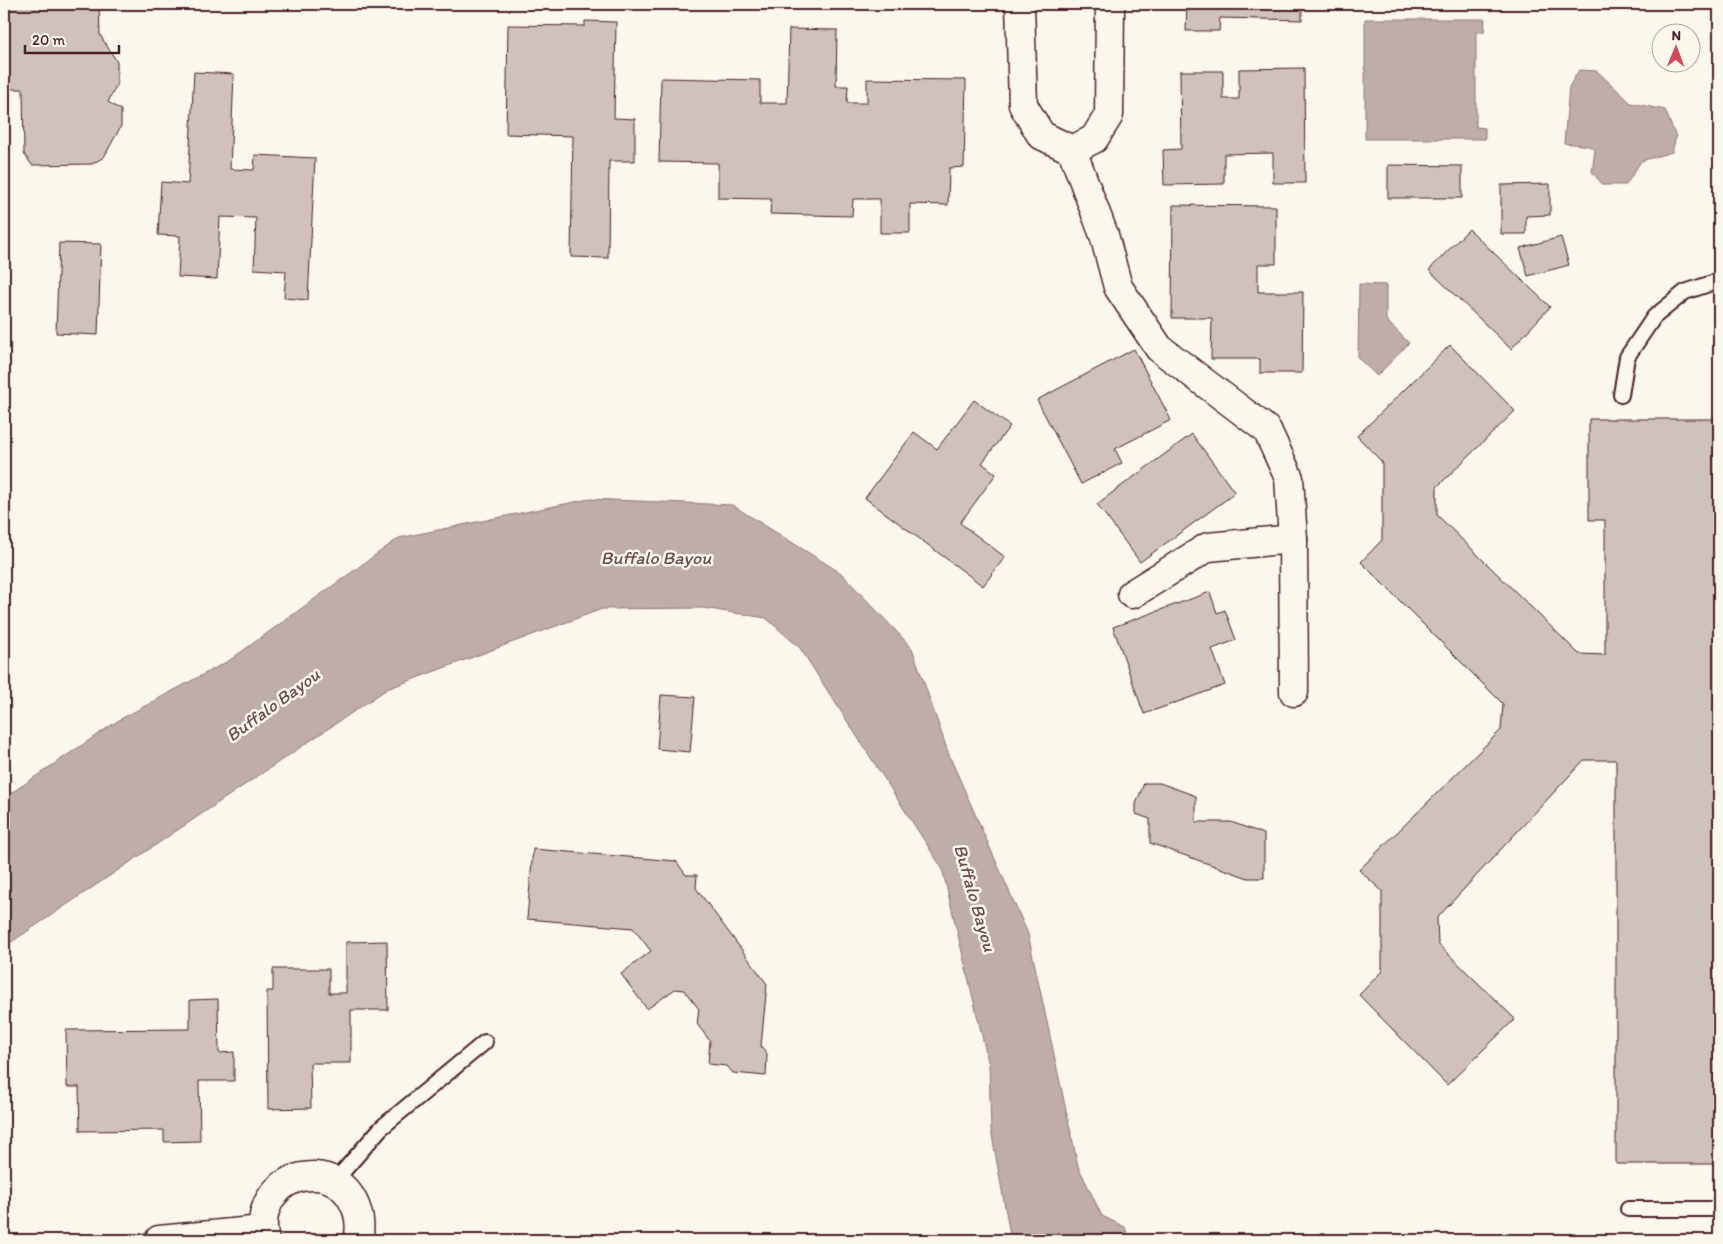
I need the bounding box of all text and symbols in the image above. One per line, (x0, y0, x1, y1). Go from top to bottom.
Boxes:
scale bar (25, 22, 119, 54)
north arrow (1650, 22, 1700, 72)
text: N (1671, 27, 1681, 44)
text: 20 m (32, 31, 66, 49)
water label: Buffalo Bayou (601, 547, 712, 569)
water label: Buffalo Bayou (222, 663, 325, 746)
water label: Buffalo Bayou (949, 842, 1001, 955)

